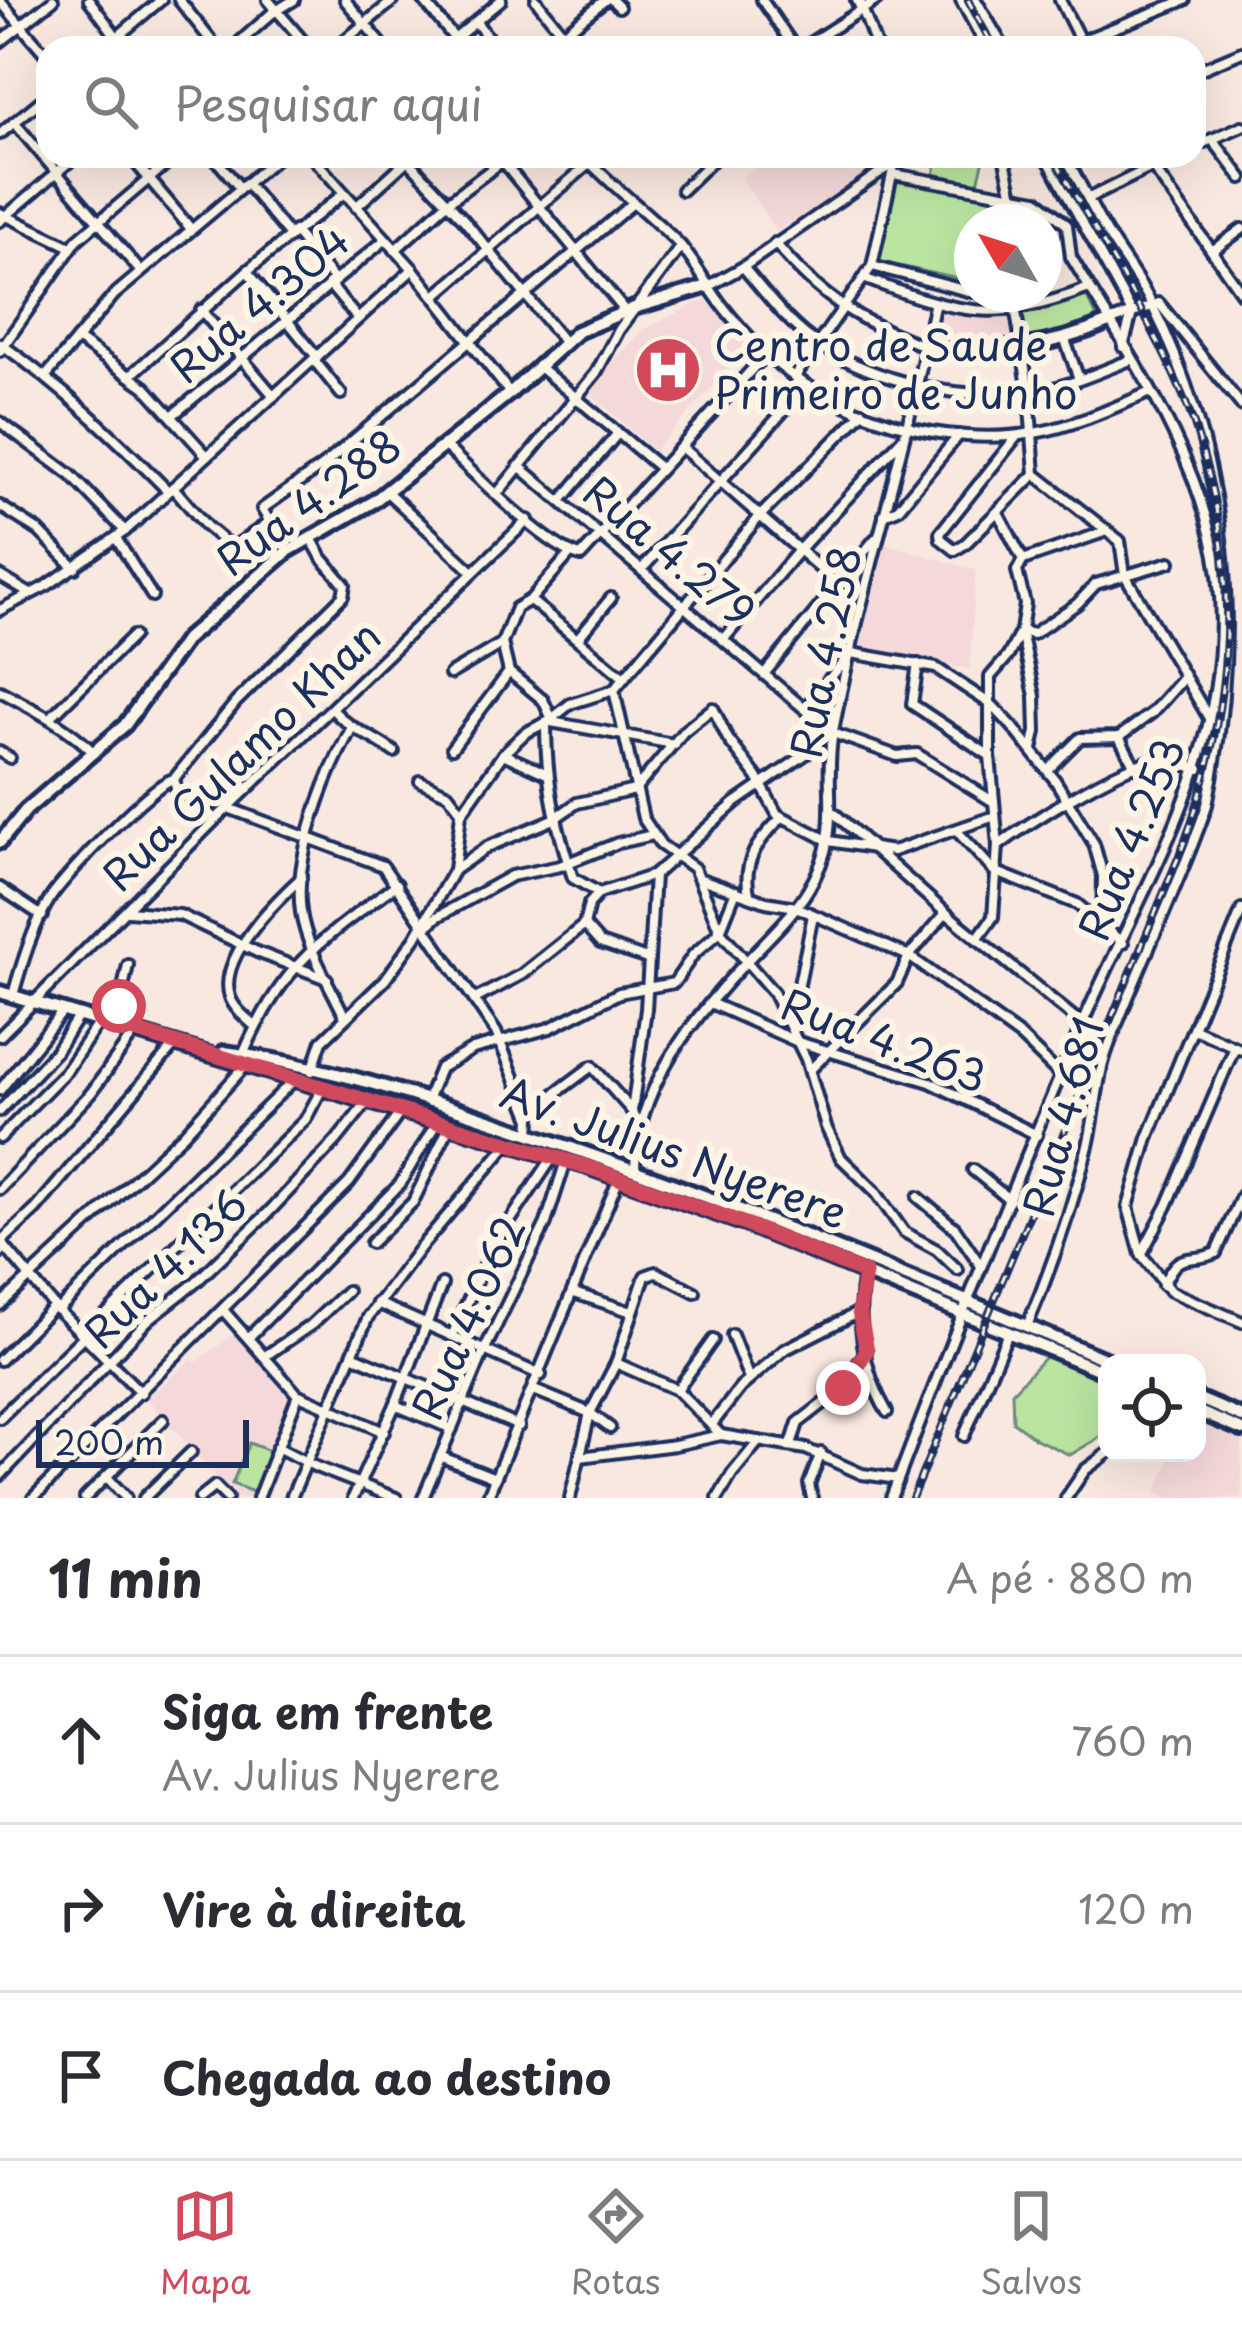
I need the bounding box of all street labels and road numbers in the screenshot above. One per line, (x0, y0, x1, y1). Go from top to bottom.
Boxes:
street label: Rua 4.304 (155, 208, 362, 396)
street label: Rua 4.288 (202, 413, 413, 589)
street label: Rua 4.279 (571, 459, 770, 641)
street label: Rua 4.258 (772, 540, 875, 763)
street label: Rua Gulamo Khan (87, 604, 394, 904)
street label: Rua 4.253 (1060, 727, 1199, 949)
street label: Rua 4.263 (773, 971, 997, 1107)
street label: Rua 4.681 (1005, 1010, 1118, 1223)
street label: Av. Julius Nyerere (493, 1059, 857, 1243)
street label: Rua 4.136 (68, 1173, 260, 1361)
street label: Rua 4.062 (394, 1205, 540, 1429)

